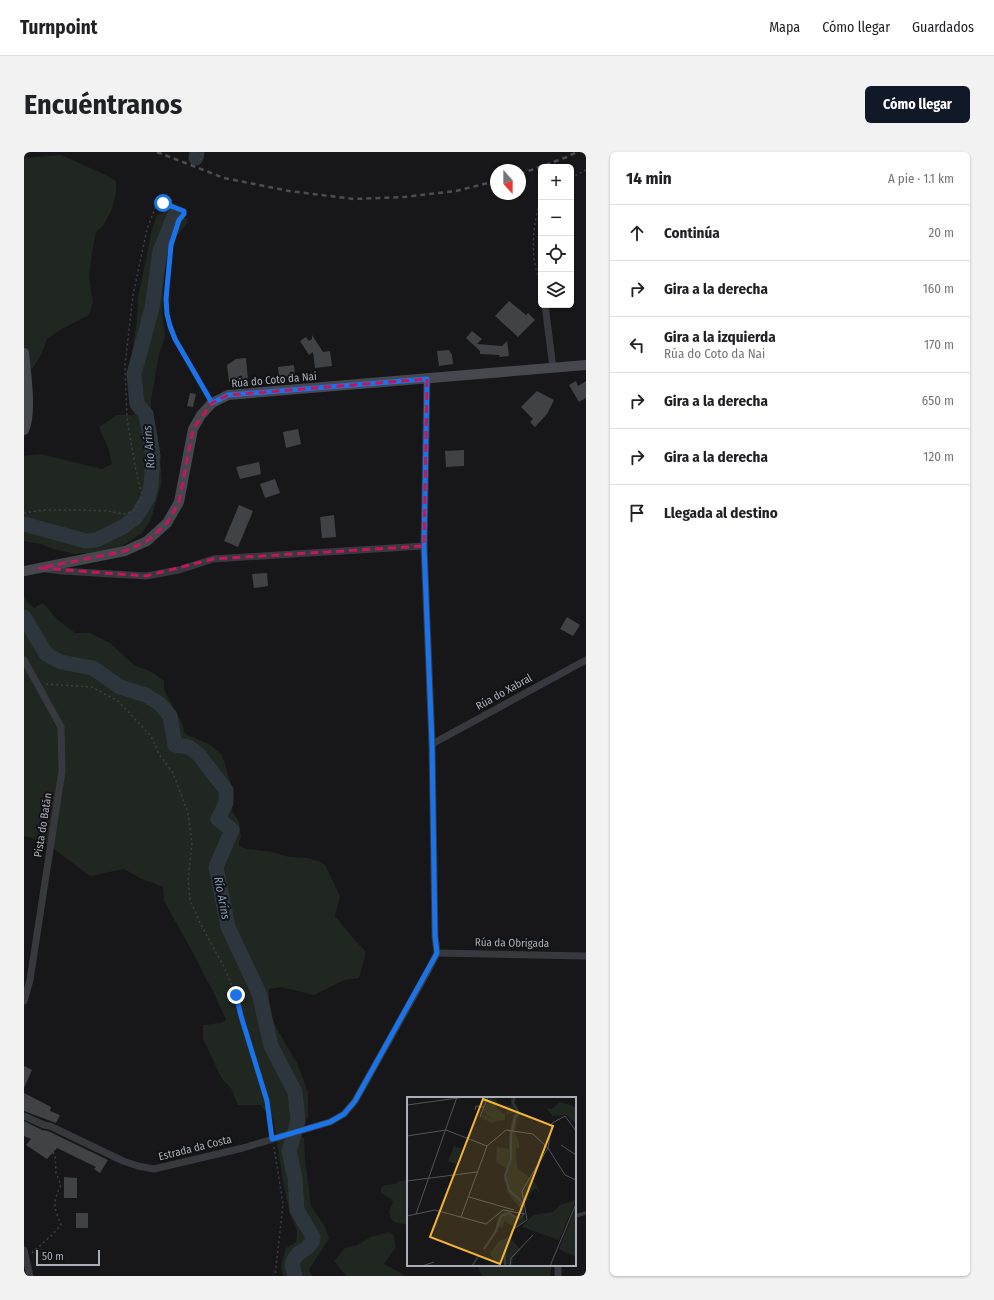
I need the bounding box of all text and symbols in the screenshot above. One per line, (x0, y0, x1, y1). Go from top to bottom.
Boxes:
text: Turnpoint (20, 16, 97, 39)
text: Mapa (769, 19, 800, 36)
text: Cómo llegar (822, 19, 890, 36)
text: Guardados (912, 19, 974, 36)
button: Cómo llegar (865, 86, 970, 123)
text: Encuéntranos (24, 88, 182, 121)
north arrow (490, 164, 526, 200)
map controls (538, 164, 574, 308)
button: + (538, 164, 574, 200)
text: 14 min (626, 168, 672, 189)
text: A pie · 1.1 km (888, 171, 954, 186)
route start (154, 194, 172, 212)
button: − (538, 200, 574, 236)
icon: ahead (626, 222, 648, 244)
text: Continúa (664, 224, 720, 242)
text: 20 m (928, 225, 954, 240)
button: locate (538, 236, 574, 272)
button: layers (538, 272, 574, 308)
icon: right (626, 278, 648, 300)
text: Gira a la derecha (664, 280, 768, 298)
text: 160 m (923, 281, 954, 296)
text: Gira a la izquierda (664, 328, 776, 346)
icon: left (626, 334, 648, 356)
text: 170 m (924, 337, 954, 352)
text: Rúa do Coto da Nai (664, 346, 765, 361)
street label: Rúa do Coto da Nai (231, 370, 317, 390)
icon: right (626, 390, 648, 412)
text: Gira a la derecha (664, 392, 768, 410)
text: 650 m (922, 393, 954, 408)
water label: Río Aríns (140, 425, 158, 469)
icon: right (626, 446, 648, 468)
text: Gira a la derecha (664, 448, 768, 466)
text: 120 m (923, 449, 954, 464)
icon: arrive (626, 502, 648, 524)
text: Llegada al destino (664, 504, 778, 522)
street label: Rúa do Xabral (474, 671, 534, 713)
street label: Pista do Batán (31, 792, 55, 858)
water label: Río Aríns (211, 875, 233, 921)
street label: Rúa da Obrigada (475, 936, 549, 950)
route end (227, 986, 245, 1004)
inset map (407, 1097, 576, 1266)
street label: Estrada da Costa (157, 1133, 233, 1163)
scale bar (36, 1248, 100, 1267)
text: 50 m (42, 1250, 64, 1263)

